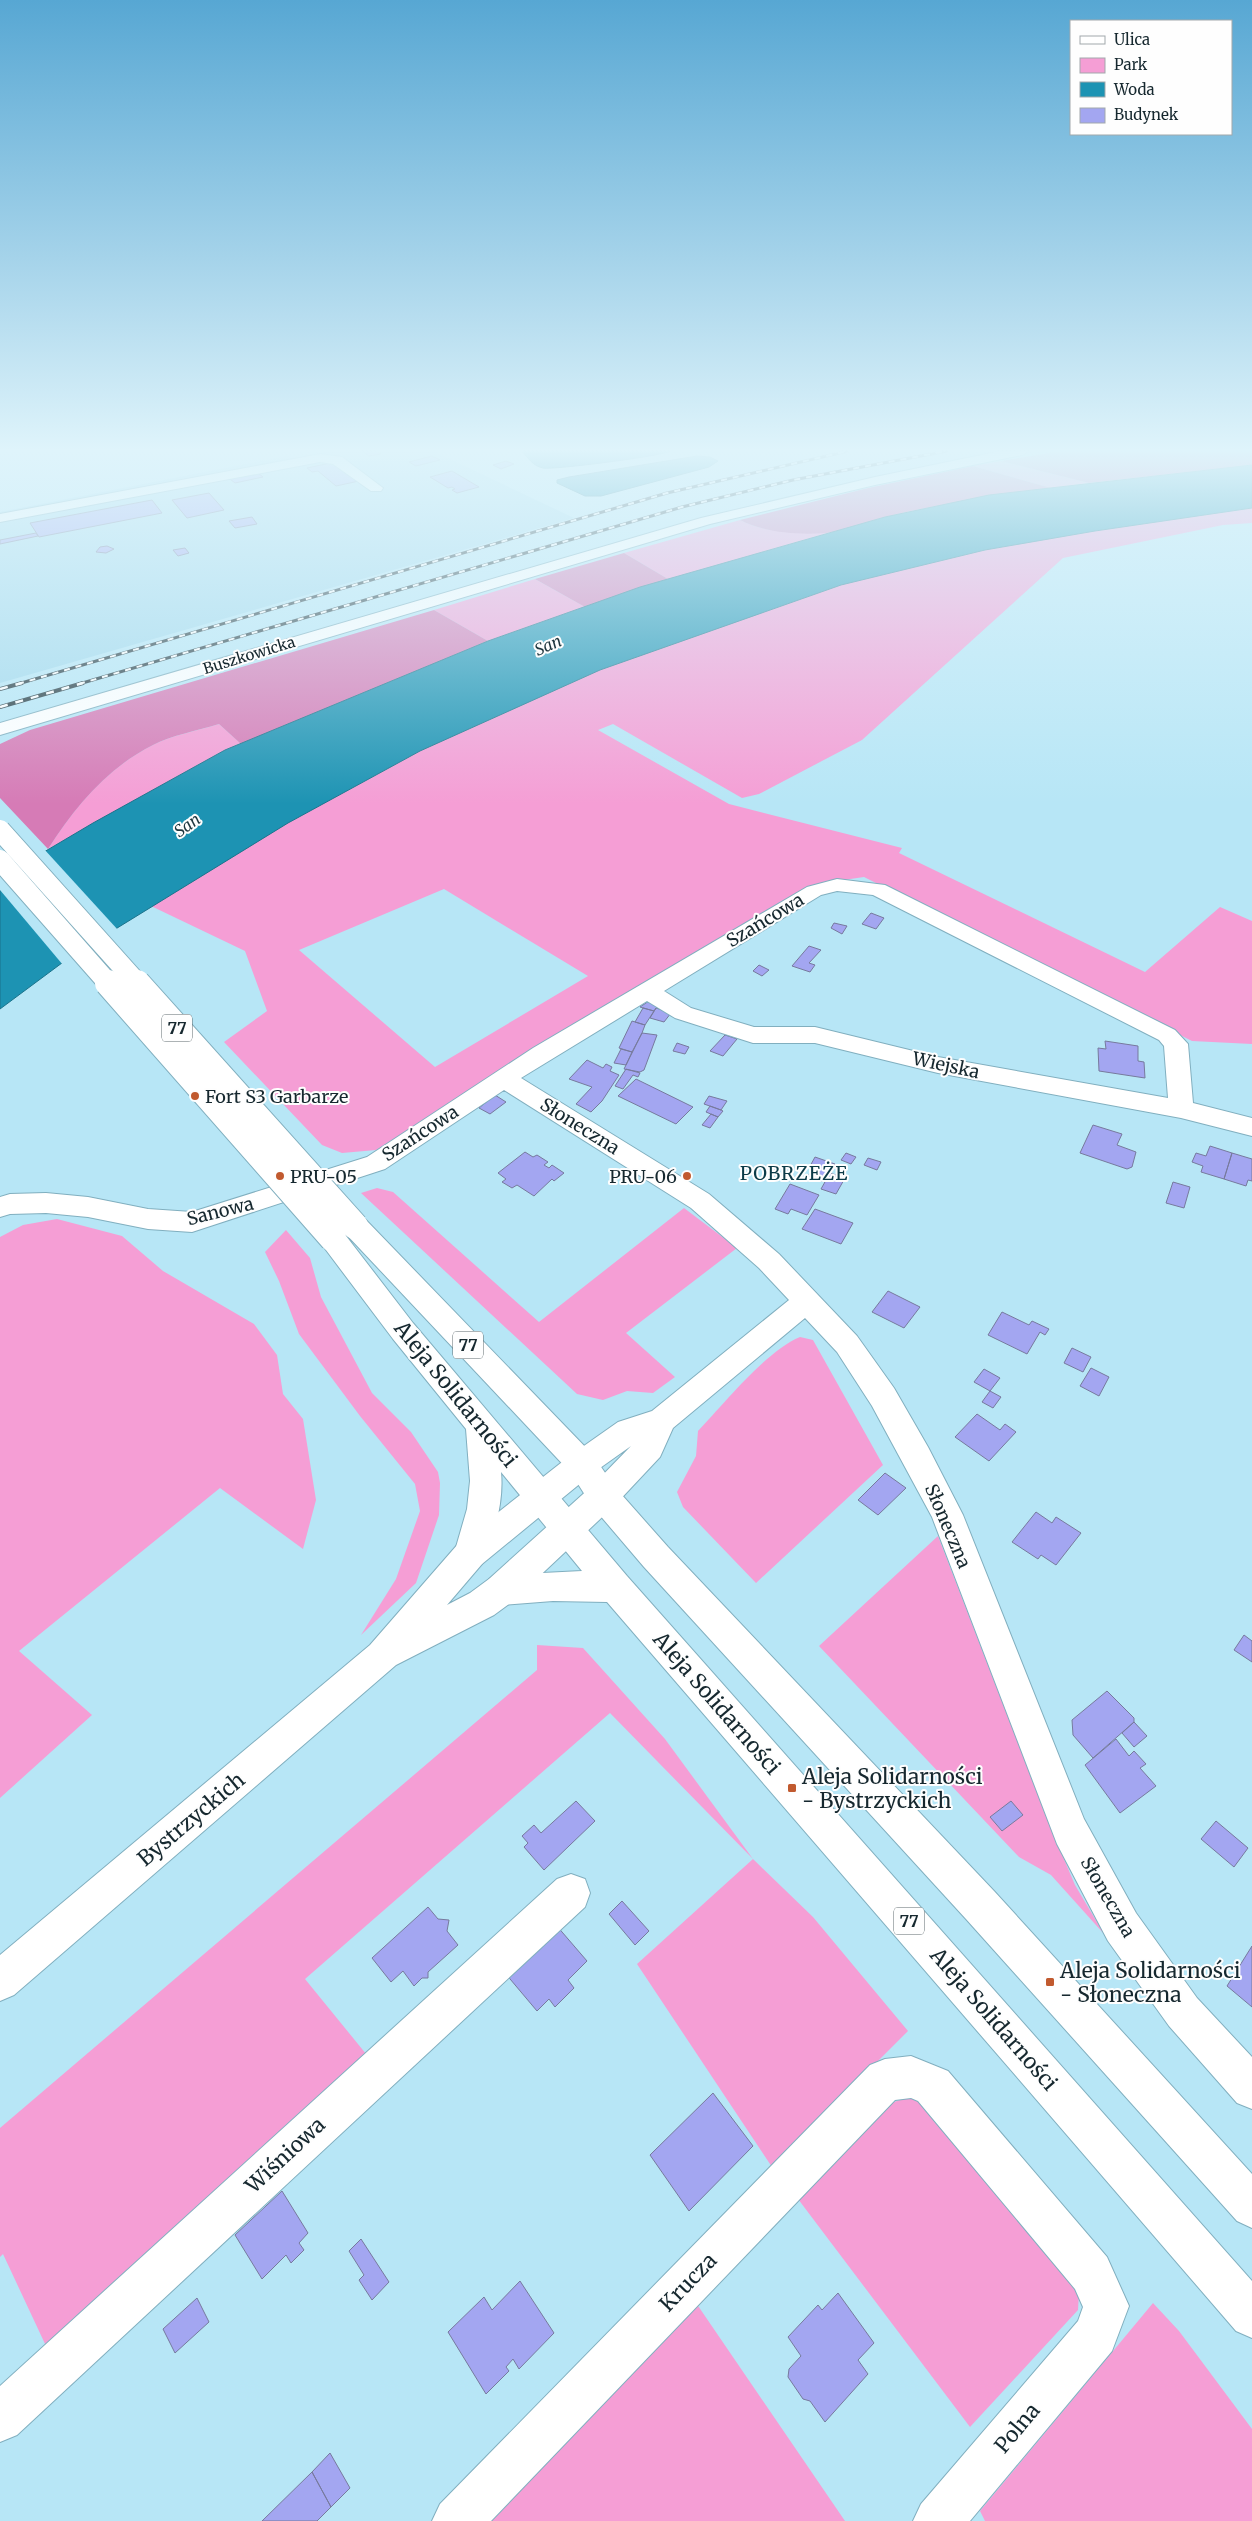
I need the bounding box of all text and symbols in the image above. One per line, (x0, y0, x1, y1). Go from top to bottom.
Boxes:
legend (1070, 20, 1232, 135)
text: Ulica (1114, 30, 1150, 49)
text: Park (1114, 55, 1148, 74)
text: Woda (1113, 80, 1155, 99)
text: Budynek (1114, 105, 1179, 124)
water label: San (531, 630, 565, 660)
street label: Buszkowicka (201, 632, 297, 678)
water label: San (170, 809, 204, 841)
street label: Szańcowa (722, 888, 808, 952)
road number: 77 (162, 1014, 192, 1042)
street label: Wiejska (909, 1046, 982, 1083)
place label: Fort S3 Garbarze (205, 1085, 348, 1108)
marker: Fort S3 Garbarze (189, 1090, 201, 1102)
street label: Słoneczna (536, 1093, 624, 1160)
street label: Szańcowa (378, 1100, 463, 1166)
district label: POBRZEŻE (740, 1161, 848, 1185)
place label: PRU-05 (290, 1165, 357, 1188)
place label: PRU-06 (609, 1165, 677, 1188)
marker: PRU-05 (274, 1170, 286, 1182)
marker: PRU-06 (681, 1170, 693, 1182)
street label: Sanowa (184, 1192, 256, 1230)
street label: Aleja Solidarności (388, 1315, 523, 1473)
road number: 77 (453, 1332, 483, 1358)
street label: Słoneczna (920, 1480, 976, 1572)
street label: Aleja Solidarności (647, 1625, 787, 1780)
place label: Aleja Solidarności - Bystrzyckich (801, 1763, 983, 1814)
street label: Bystrzyckich (132, 1766, 250, 1872)
marker: Aleja Solidarności - Bystrzyckich (786, 1782, 798, 1794)
street label: Słoneczna (1076, 1853, 1140, 1942)
road number: 77 (894, 1908, 924, 1934)
street label: Aleja Solidarności (924, 1941, 1064, 2096)
place label: Aleja Solidarności - Słoneczna (1059, 1957, 1241, 2008)
marker: Aleja Solidarności - Słoneczna (1044, 1976, 1056, 1988)
street label: Wiśniowa (239, 2111, 331, 2200)
street label: Krucza (653, 2247, 723, 2317)
street label: Polna (988, 2397, 1046, 2459)

